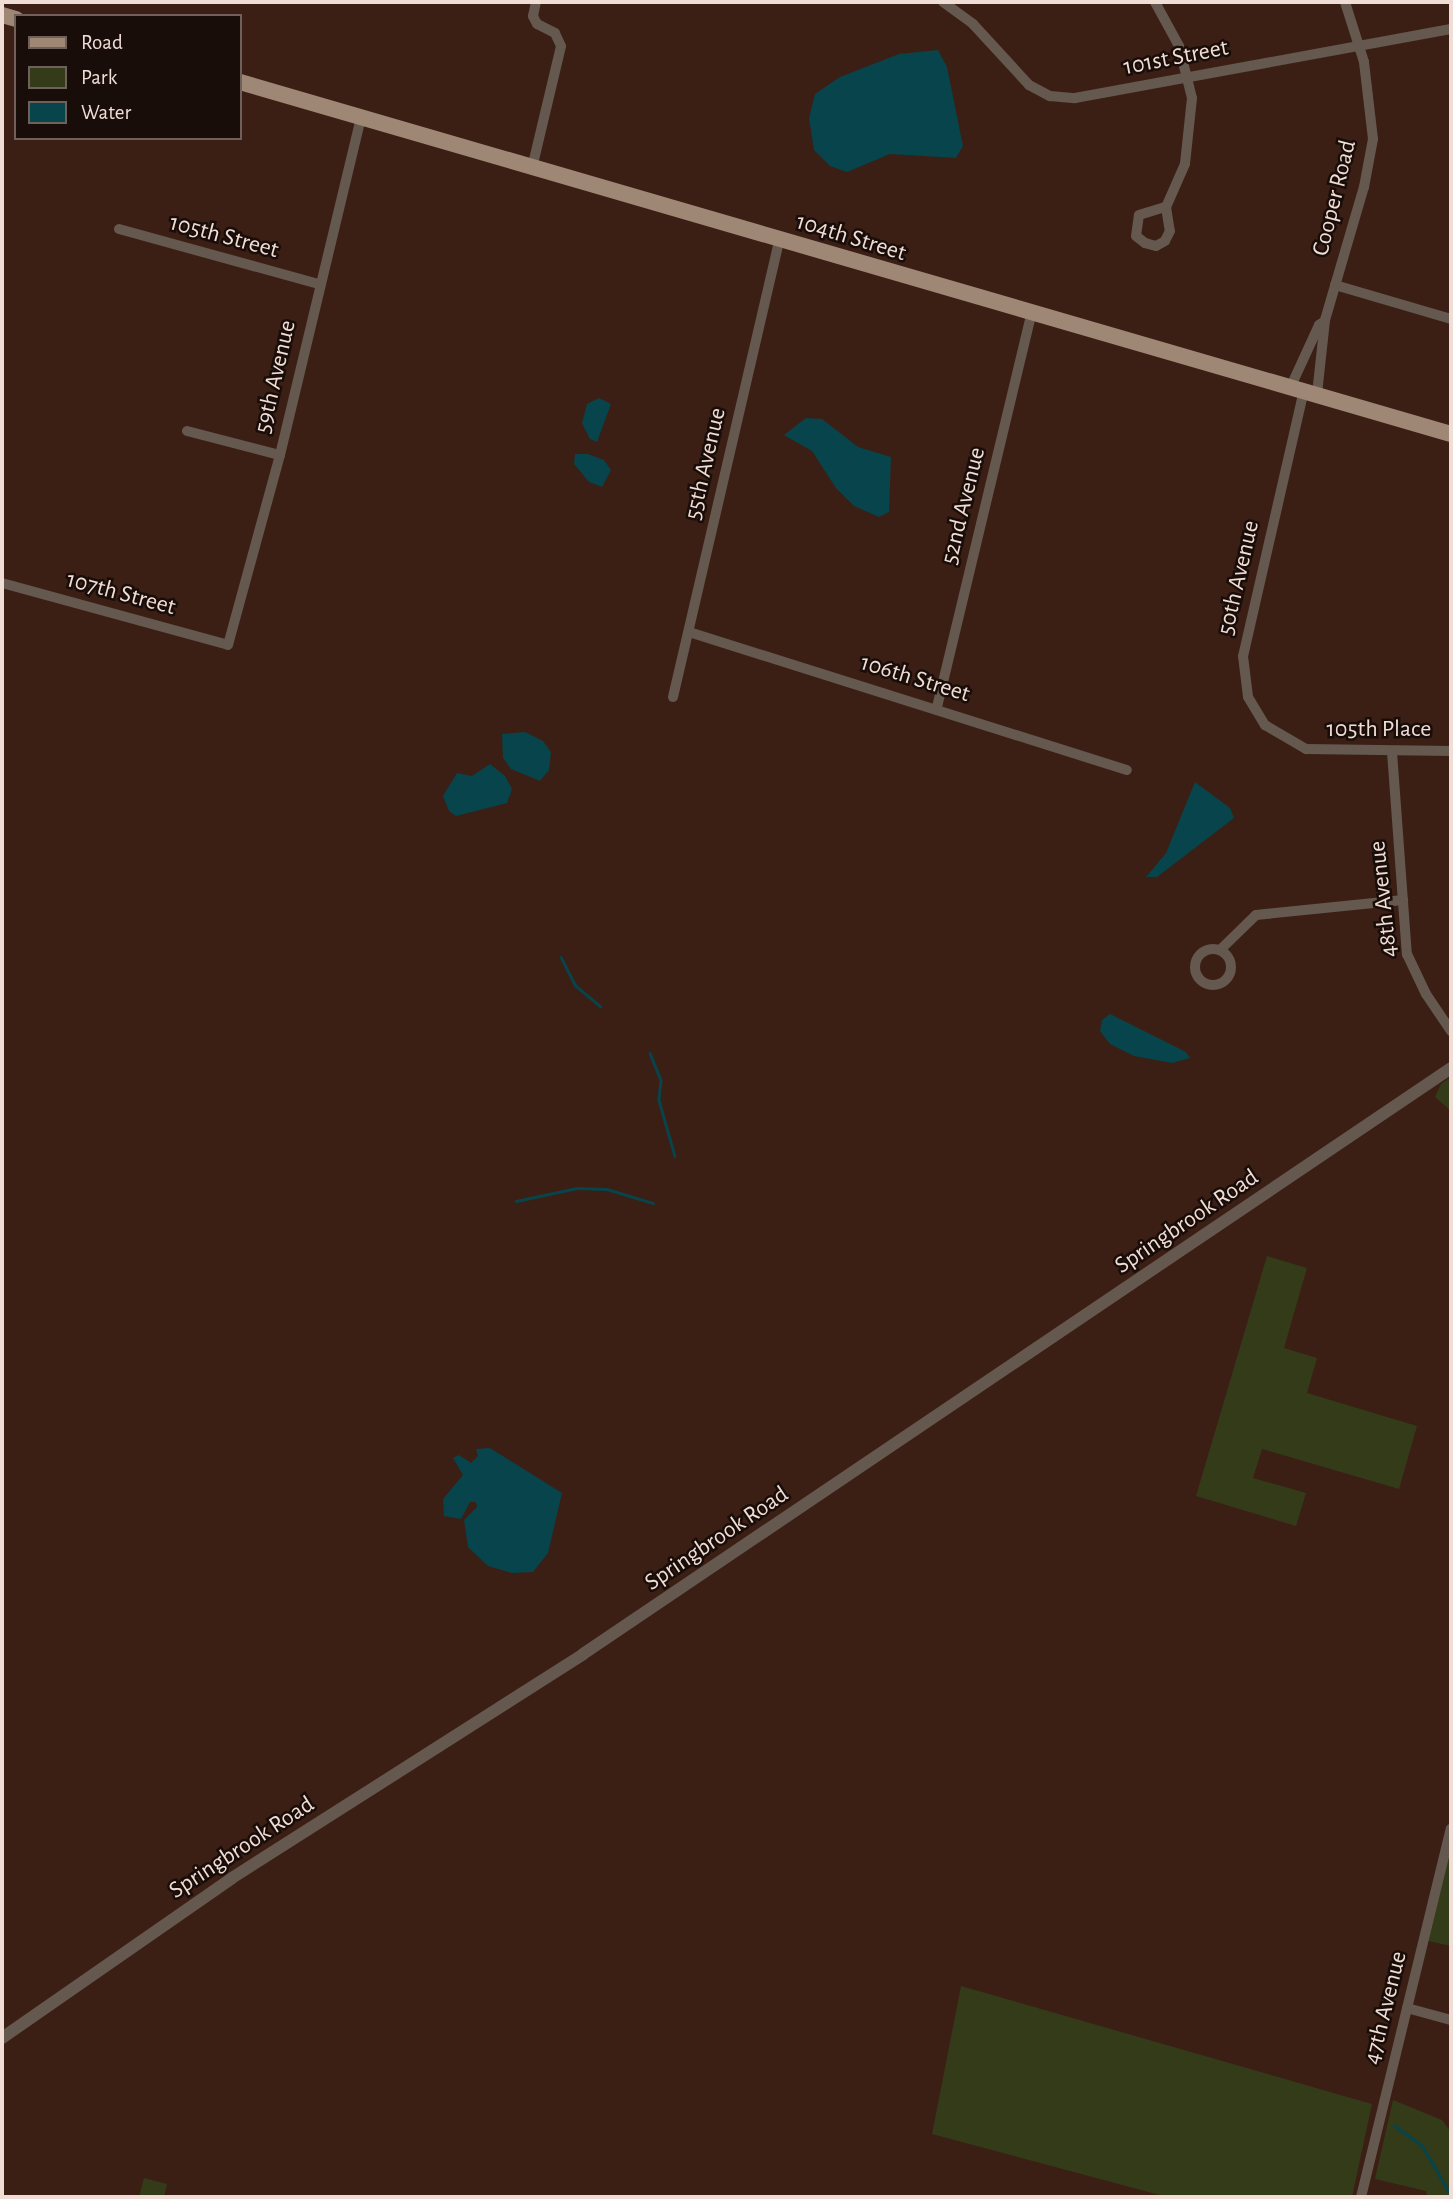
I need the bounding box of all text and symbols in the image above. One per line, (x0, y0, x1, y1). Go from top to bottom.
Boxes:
legend (14, 14, 242, 140)
text: Road (81, 32, 123, 53)
street label: 101st Street (1121, 34, 1231, 82)
text: Park (81, 67, 117, 88)
text: Water (81, 102, 131, 123)
street label: Cooper Road (1307, 137, 1363, 259)
street label: 104th Street (793, 208, 909, 268)
street label: 105th Street (166, 209, 282, 265)
street label: 59th Avenue (249, 318, 303, 436)
street label: 55th Avenue (679, 405, 733, 523)
street label: 52nd Avenue (936, 444, 992, 568)
street label: 50th Avenue (1212, 518, 1266, 638)
street label: 107th Street (63, 566, 179, 622)
street label: 106th Street (857, 649, 973, 709)
street label: 105th Place (1327, 716, 1431, 744)
street label: 48th Avenue (1364, 839, 1404, 959)
street label: Springbrook Road (1110, 1163, 1264, 1281)
street label: Springbrook Road (640, 1480, 794, 1598)
street label: Springbrook Road (164, 1790, 320, 1906)
street label: 47th Avenue (1358, 1948, 1414, 2068)

